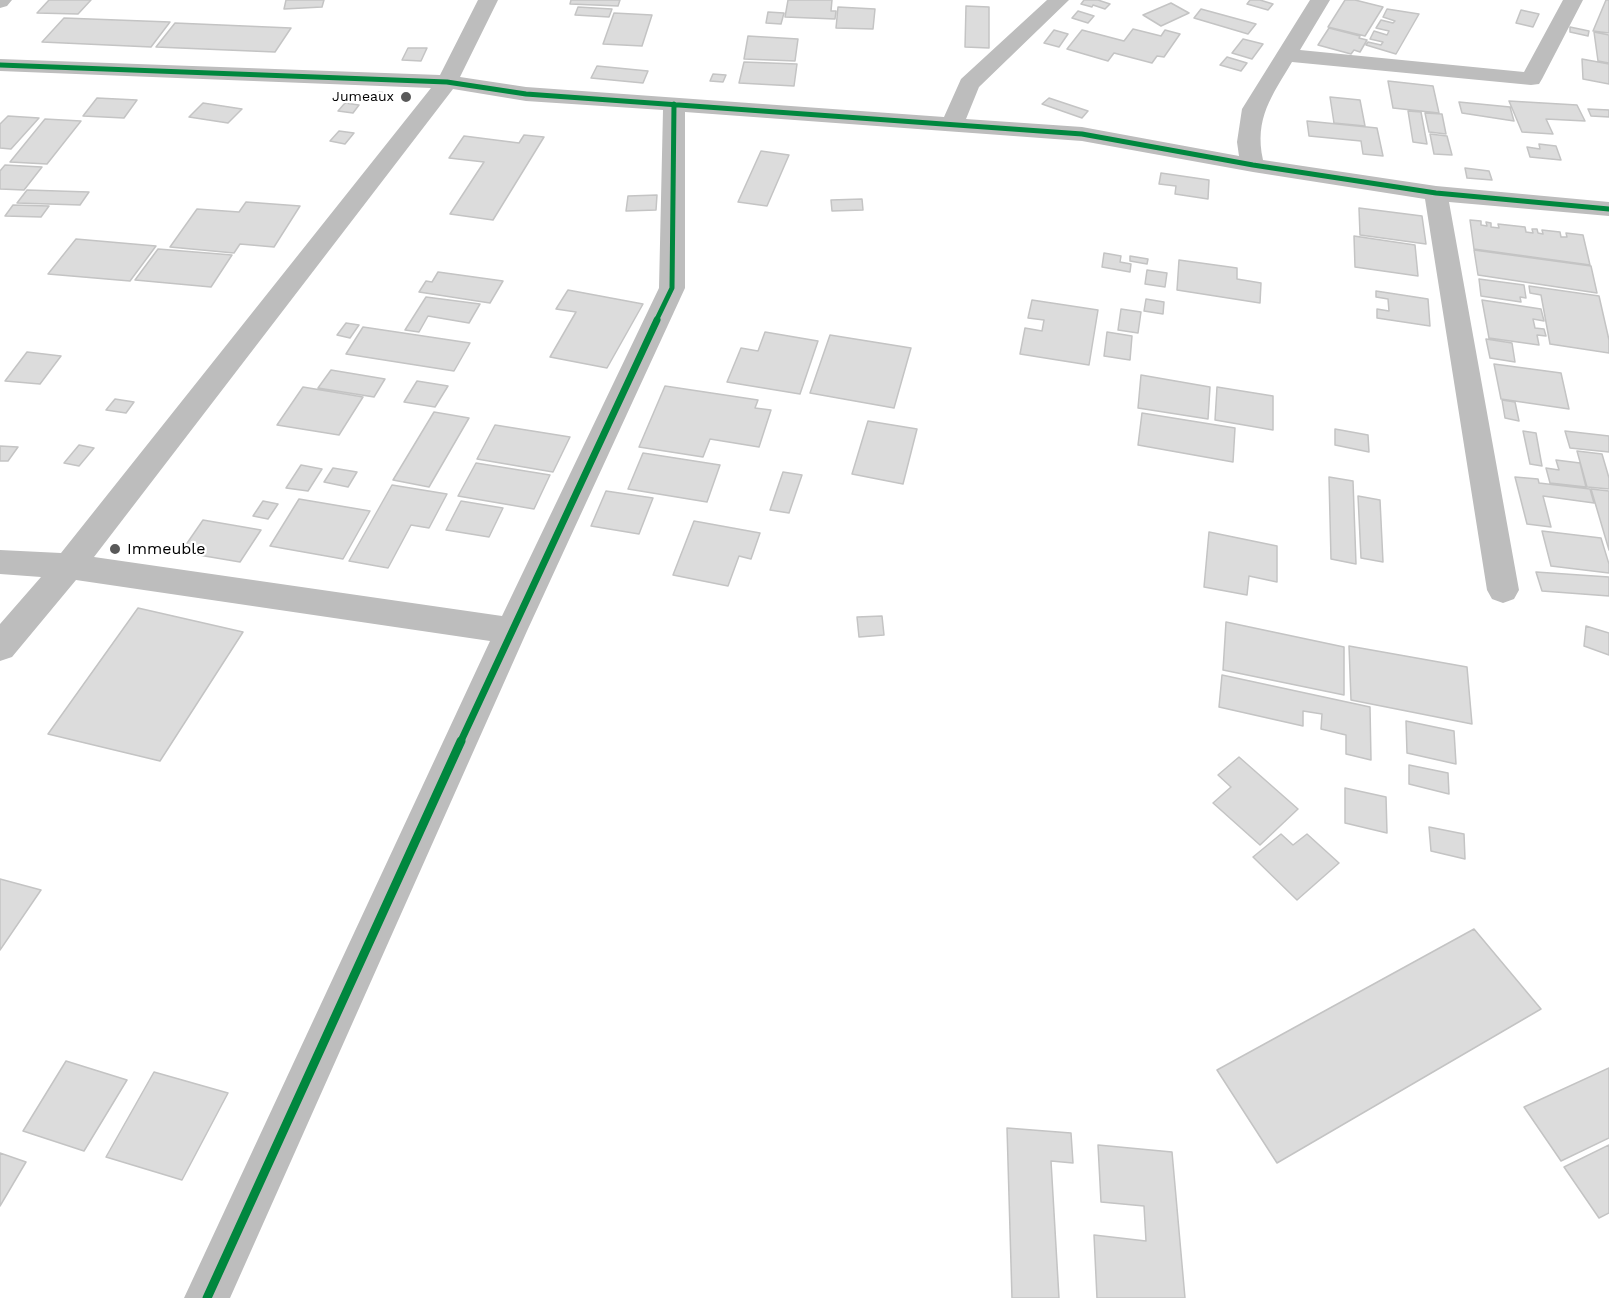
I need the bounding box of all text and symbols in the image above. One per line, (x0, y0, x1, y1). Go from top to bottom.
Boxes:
place label: Jumeaux (332, 89, 394, 105)
marker: Jumeaux (399, 90, 413, 104)
place label: Immeuble (127, 539, 205, 559)
marker: Immeuble (108, 542, 122, 556)

